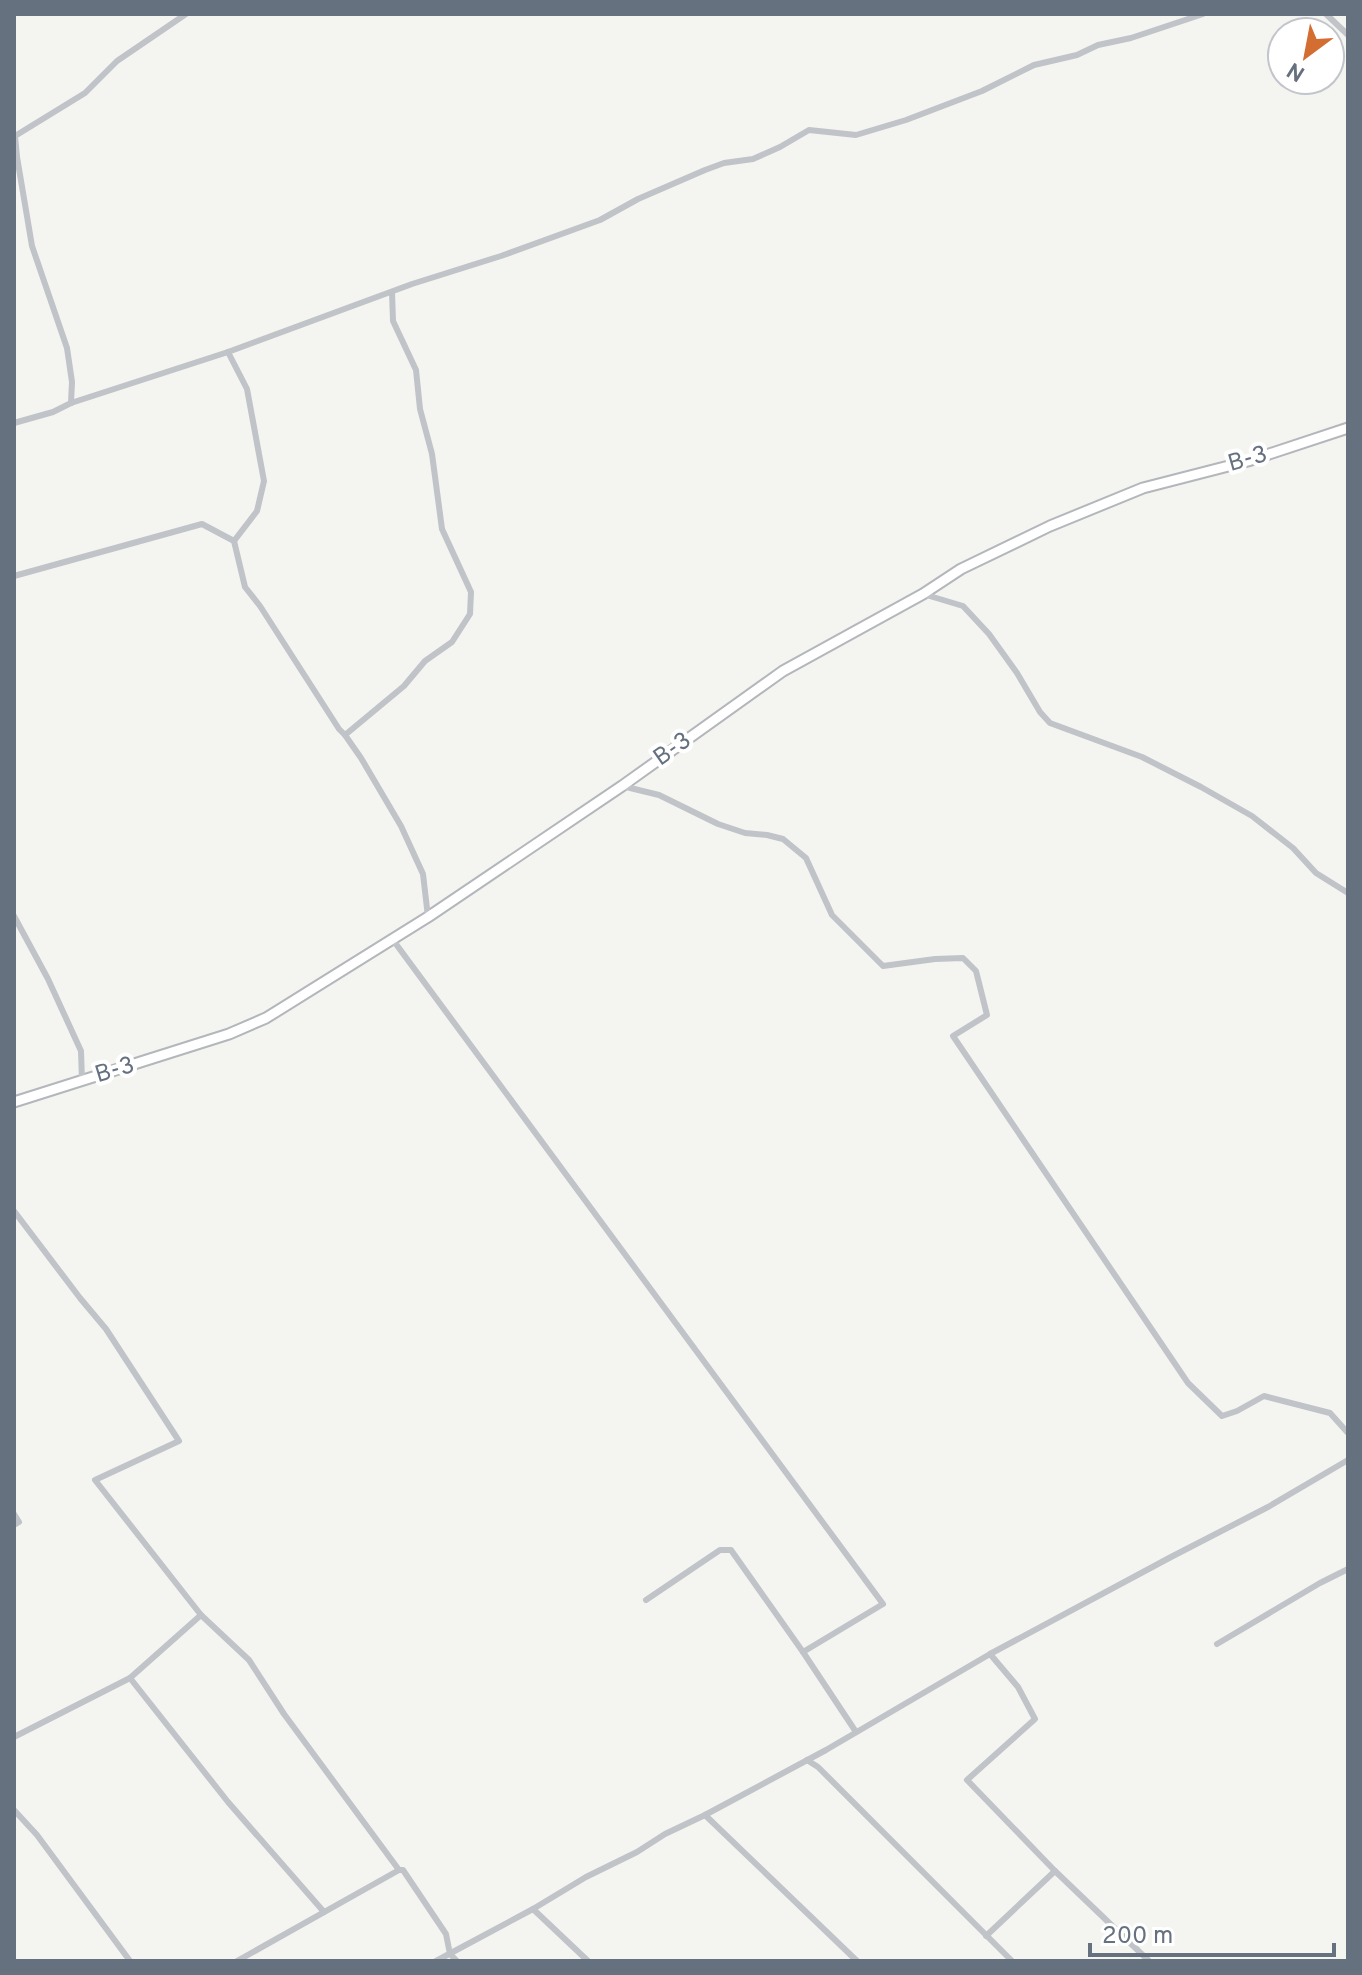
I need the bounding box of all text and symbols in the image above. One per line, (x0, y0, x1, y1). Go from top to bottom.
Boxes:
north arrow (1266, 16, 1346, 96)
text: N (1283, 55, 1311, 86)
street label: B-3 (1225, 440, 1271, 480)
street label: B-3 (648, 726, 698, 774)
street label: B-3 (92, 1051, 138, 1091)
scale bar (1090, 1907, 1334, 1957)
text: 200 m (1102, 1922, 1173, 1952)

